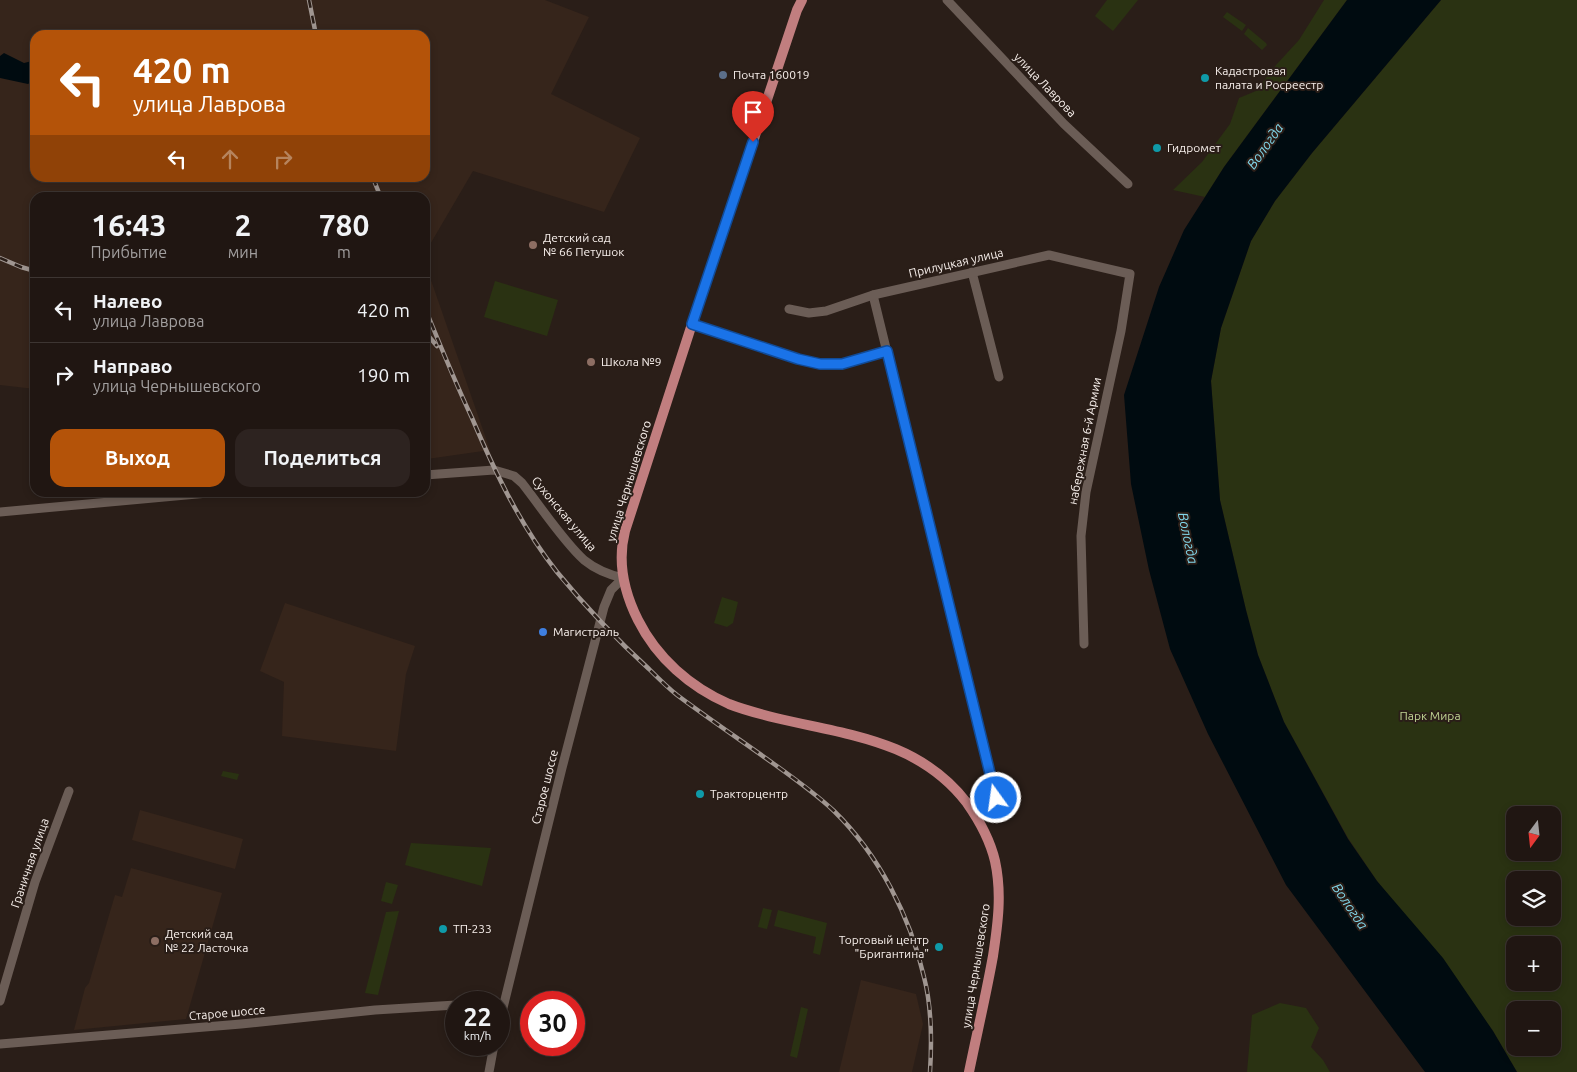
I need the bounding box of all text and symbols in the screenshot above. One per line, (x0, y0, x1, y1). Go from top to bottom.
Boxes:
icon: left (50, 50, 115, 115)
text: 420 m (133, 50, 231, 90)
street label: улица Лаврова (1012, 50, 1079, 119)
place label: Кадастровая палата и Росреестр (1215, 64, 1323, 91)
place label: Почта 160019 (733, 68, 809, 81)
marker: Почта 160019 (717, 69, 729, 81)
marker: Кадастровая палата и Росреестр (1199, 72, 1211, 84)
text: улица Лаврова (133, 91, 286, 116)
pin (732, 91, 774, 142)
icon: arrive (739, 98, 767, 126)
water label: Вологда (1243, 120, 1287, 172)
place label: Гидромет (1167, 141, 1222, 154)
marker: Гидромет (1151, 142, 1163, 154)
icon: left (163, 145, 191, 173)
icon: ahead (216, 145, 244, 173)
icon: right (269, 145, 297, 173)
text: 16:43 (91, 208, 166, 242)
text: 2 (234, 208, 251, 242)
text: 780 (319, 208, 369, 242)
place label: Детский сад № 66 Петушок (543, 231, 624, 258)
marker: Детский сад № 66 Петушок (527, 239, 539, 251)
text: Прибытие (91, 243, 167, 261)
text: мин (228, 243, 258, 261)
text: m (337, 243, 351, 261)
street label: Прилуцкая улица (907, 245, 1004, 280)
text: Налево (93, 290, 162, 312)
icon: left (50, 296, 78, 324)
text: 420 m (357, 299, 410, 321)
text: улица Лаврова (93, 312, 204, 330)
text: Направо (93, 355, 173, 377)
place label: Школа №9 (601, 355, 662, 368)
marker: Школа №9 (585, 356, 597, 368)
icon: right (50, 361, 78, 389)
text: 190 m (357, 364, 410, 386)
street label: набережная 6-й Армии (1066, 376, 1103, 506)
text: улица Чернышевского (93, 377, 261, 395)
street label: улица Чернышевского (604, 419, 653, 543)
button: Выход (50, 429, 225, 487)
button: Поделиться (235, 429, 410, 487)
street label: Сухонская улица (529, 474, 599, 554)
water label: Вологда (1175, 511, 1201, 566)
place label: Магистраль (553, 625, 619, 638)
marker: Магистраль (537, 626, 549, 638)
park label: Парк Мира (1399, 709, 1461, 722)
street label: Старое шоссе (529, 748, 560, 826)
position arrow (969, 771, 1021, 823)
place label: Тракторцентр (710, 787, 788, 800)
marker: Тракторцентр (694, 788, 706, 800)
north arrow (1506, 806, 1561, 861)
map controls (1506, 806, 1561, 1056)
street label: Граничная улица (8, 816, 51, 909)
button: layers (1506, 871, 1561, 926)
water label: Вологда (1329, 880, 1371, 932)
street label: улица Чернышевского (959, 903, 992, 1029)
place label: ТП-233 (453, 922, 492, 935)
marker: ТП-233 (437, 923, 449, 935)
place label: Детский сад № 22 Ласточка (165, 927, 248, 954)
place label: Торговый центр "Бригантина" (839, 933, 929, 960)
marker: Детский сад № 22 Ласточка (149, 935, 161, 947)
button: + (1506, 936, 1561, 991)
marker: Торговый центр "Бригантина" (933, 941, 945, 953)
speed limit sign: 30 (520, 991, 585, 1056)
button: − (1506, 1001, 1561, 1056)
street label: Старое шоссе (188, 1003, 266, 1022)
text: 22 (463, 1003, 492, 1031)
text: km/h (464, 1029, 491, 1042)

